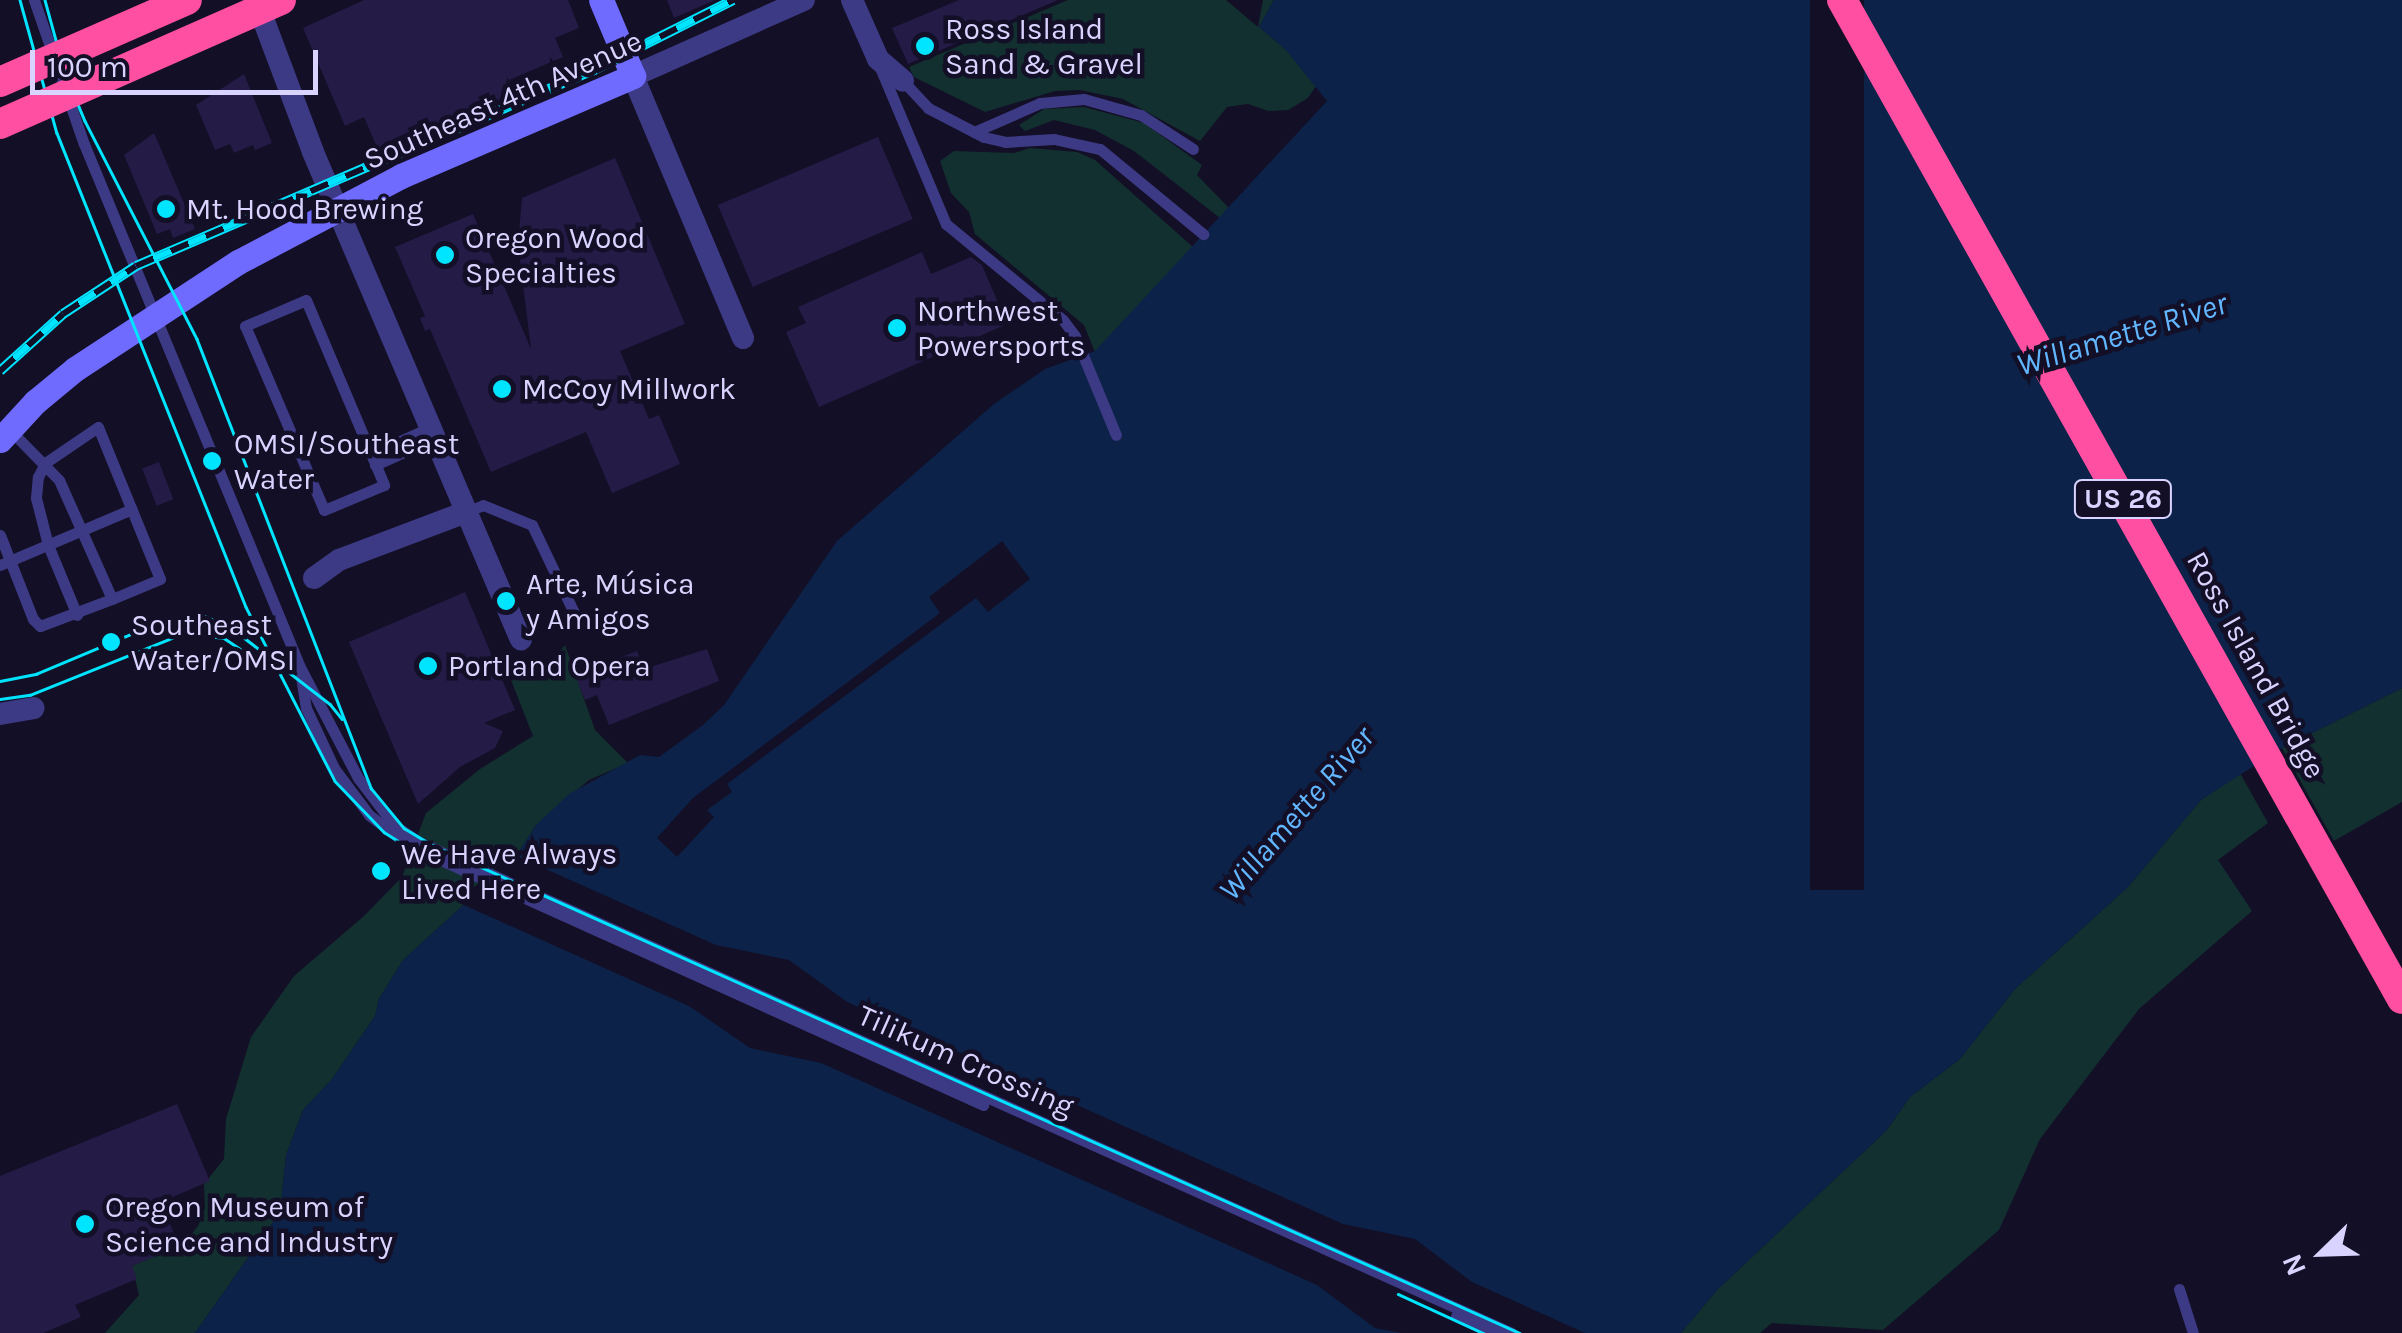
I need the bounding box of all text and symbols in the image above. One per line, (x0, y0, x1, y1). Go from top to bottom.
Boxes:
place label: Ross Island Sand & Gravel (945, 11, 1143, 82)
street label: Southeast 4th Avenue (359, 23, 647, 177)
scale bar (35, 30, 322, 92)
marker: Ross Island Sand & Gravel (914, 35, 936, 57)
text: 100 m (47, 49, 128, 85)
place label: Mt. Hood Brewing (186, 191, 424, 227)
marker: Mt. Hood Brewing (155, 198, 177, 220)
place label: Oregon Wood Specialties (465, 220, 646, 290)
marker: Oregon Wood Specialties (434, 244, 456, 266)
water label: Willamette River (2012, 285, 2232, 385)
place label: Northwest Powersports (917, 293, 1086, 364)
marker: Northwest Powersports (886, 317, 908, 339)
place label: McCoy Millwork (522, 371, 736, 407)
marker: McCoy Millwork (491, 378, 513, 400)
place label: OMSI/Southeast Water (234, 426, 459, 496)
marker: OMSI/Southeast Water (199, 448, 225, 474)
road number: US 26 (2073, 476, 2173, 522)
street label: Ross Island Bridge (2179, 545, 2333, 785)
place label: Arte, Música y Amigos (526, 566, 694, 636)
marker: Arte, Música y Amigos (495, 590, 517, 612)
place label: Southeast Water/OMSI (131, 607, 295, 678)
marker: Southeast Water/OMSI (100, 631, 122, 653)
place label: Portland Opera (448, 648, 651, 684)
marker: Portland Opera (417, 655, 439, 677)
water label: Willamette River (1211, 719, 1383, 909)
place label: We Have Always Lived Here (401, 836, 617, 906)
marker: We Have Always Lived Here (370, 860, 392, 882)
street label: Tilikum Crossing (852, 997, 1080, 1125)
place label: Oregon Museum of Science and Industry (105, 1189, 393, 1260)
north arrow (2272, 1203, 2372, 1303)
marker: Oregon Museum of Science and Industry (74, 1213, 96, 1235)
text: N (2275, 1249, 2313, 1281)

